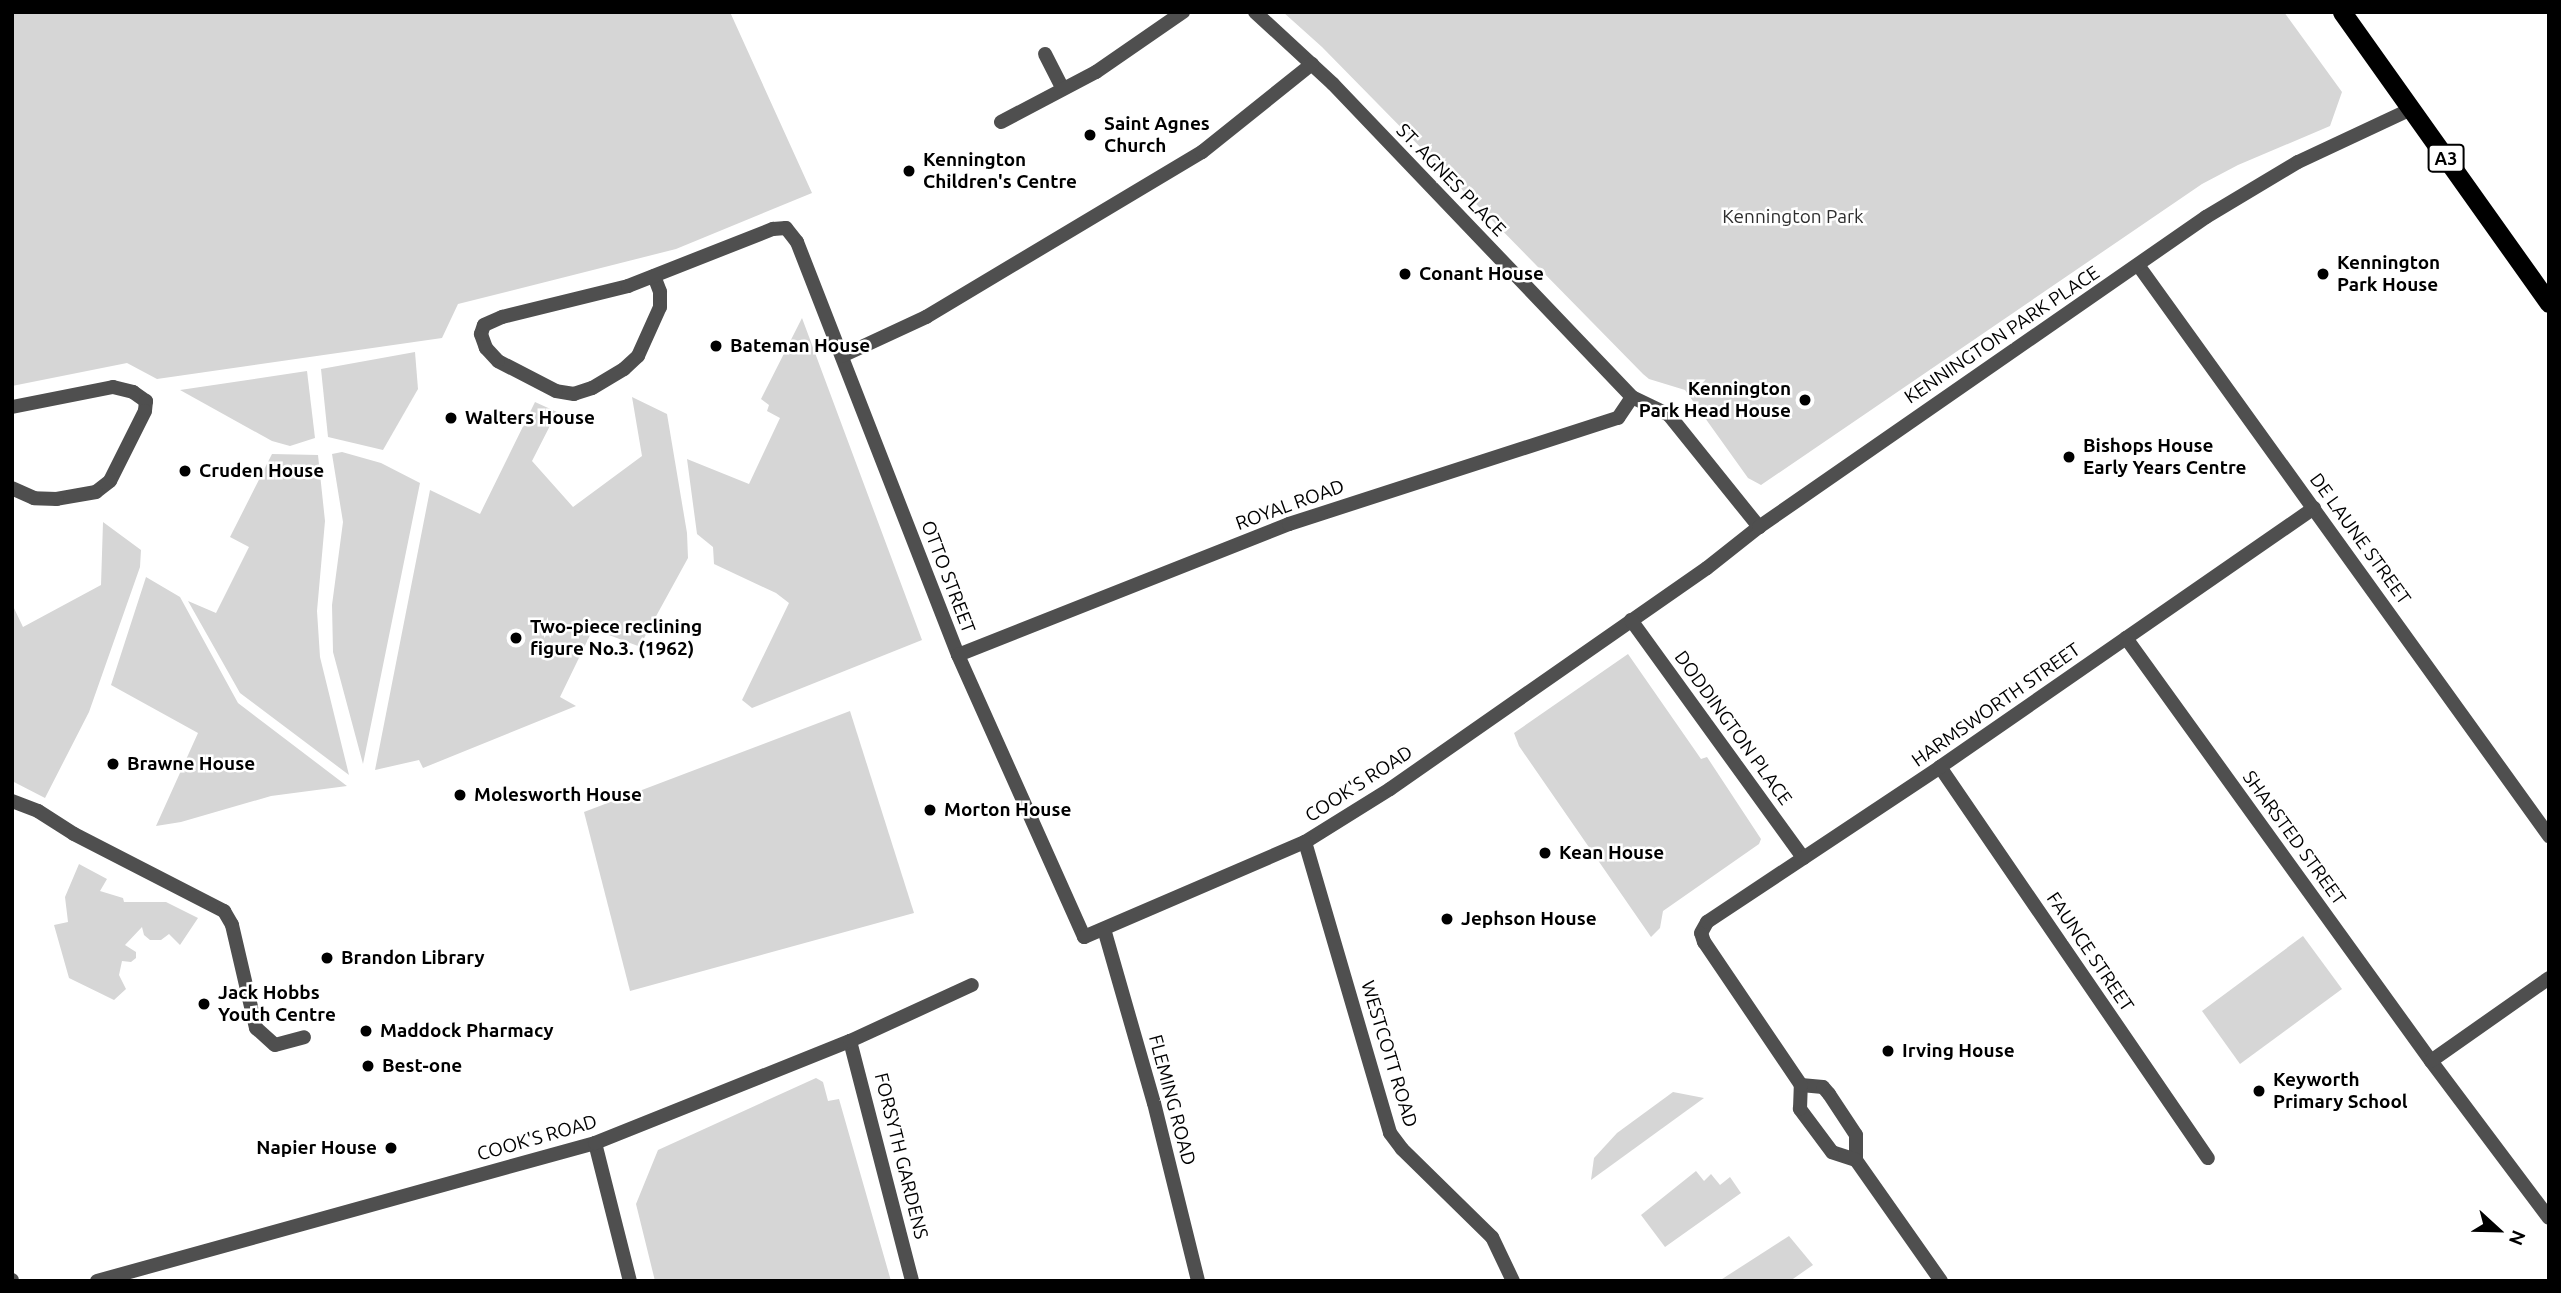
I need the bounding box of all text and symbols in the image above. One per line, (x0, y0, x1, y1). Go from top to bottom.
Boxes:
place label: Saint Agnes Church (1104, 113, 1210, 157)
street label: ST. AGNES PLACE (1392, 119, 1510, 241)
marker: Saint Agnes Church (1082, 127, 1098, 143)
road number: A3 (2427, 144, 2465, 173)
place label: Kennington Children's Centre (923, 149, 1077, 193)
marker: Kennington Children's Centre (901, 163, 917, 179)
park label: Kennington Park (1722, 206, 1864, 228)
place label: Kennington Park House (2337, 252, 2440, 296)
street label: KENNINGTON PARK PLACE (1900, 261, 2104, 409)
place label: Conant House (1419, 263, 1544, 285)
marker: Conant House (1397, 266, 1413, 282)
marker: Kennington Park House (2315, 266, 2331, 282)
place label: Bateman House (730, 335, 870, 357)
marker: Bateman House (708, 338, 724, 354)
place label: Kennington Park Head House (1639, 378, 1791, 422)
marker: Kennington Park Head House (1797, 392, 1813, 408)
place label: Walters House (465, 407, 595, 429)
marker: Walters House (443, 410, 459, 426)
place label: Bishops House Early Years Centre (2083, 435, 2247, 479)
marker: Bishops House Early Years Centre (2061, 449, 2077, 465)
place label: Cruden House (199, 460, 324, 482)
marker: Cruden House (177, 463, 193, 479)
street label: DE LAUNE STREET (2305, 469, 2415, 609)
street label: ROYAL ROAD (1232, 475, 1348, 535)
street label: OTTO STREET (916, 517, 980, 637)
place label: Two-piece reclining figure No.3. (1962) (530, 616, 702, 660)
marker: Two-piece reclining figure No.3. (1962) (508, 630, 524, 646)
street label: HARMSWORTH STREET (1907, 638, 2085, 772)
street label: DODDINGTON PLACE (1669, 646, 1797, 810)
street label: COOK'S ROAD (1301, 741, 1417, 827)
place label: Brawne House (127, 753, 255, 775)
marker: Brawne House (105, 756, 121, 772)
street label: SHARSTED STREET (2238, 766, 2350, 910)
place label: Molesworth House (474, 784, 642, 806)
marker: Molesworth House (452, 787, 468, 803)
place label: Morton House (944, 799, 1071, 821)
marker: Morton House (922, 802, 938, 818)
place label: Kean House (1559, 842, 1664, 864)
marker: Kean House (1537, 845, 1553, 861)
street label: FAUNCE STREET (2042, 888, 2138, 1016)
place label: Jephson House (1461, 908, 1597, 930)
marker: Jephson House (1439, 911, 1455, 927)
place label: Brandon Library (341, 947, 485, 969)
marker: Brandon Library (319, 950, 335, 966)
street label: WESTCOTT ROAD (1356, 978, 1422, 1130)
place label: Jack Hobbs Youth Centre (218, 982, 336, 1026)
marker: Jack Hobbs Youth Centre (196, 996, 212, 1012)
place label: Maddock Pharmacy (380, 1020, 553, 1042)
marker: Maddock Pharmacy (358, 1023, 374, 1039)
street label: FLEMING ROAD (1144, 1032, 1200, 1168)
place label: Irving House (1902, 1040, 2015, 1062)
marker: Irving House (1880, 1043, 1896, 1059)
place label: Best-one (382, 1055, 462, 1077)
marker: Best-one (360, 1058, 376, 1074)
place label: Keyworth Primary School (2273, 1069, 2408, 1113)
street label: FORSYTH GARDENS (869, 1070, 933, 1242)
marker: Keyworth Primary School (2251, 1083, 2267, 1099)
street label: COOK'S ROAD (474, 1110, 600, 1166)
place label: Napier House (256, 1137, 377, 1159)
marker: Napier House (383, 1140, 399, 1156)
north arrow (2463, 1195, 2533, 1265)
text: N (2505, 1227, 2530, 1249)

